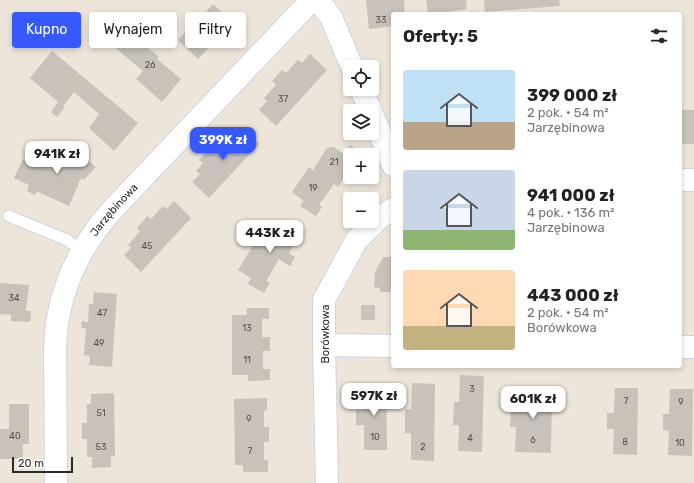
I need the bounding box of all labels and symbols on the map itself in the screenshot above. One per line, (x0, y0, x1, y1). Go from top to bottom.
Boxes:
house number: 33 (376, 15, 386, 25)
house number: 26 (145, 60, 156, 70)
house number: 37 (278, 94, 288, 104)
pin: 399K zł (186, 127, 260, 161)
pin: 941K zł (20, 141, 94, 175)
house number: 21 (329, 157, 339, 167)
street label: Jarzębinowa (88, 181, 141, 239)
house number: 19 (308, 183, 318, 193)
pin: 443K zł (233, 220, 307, 254)
house number: 45 (142, 241, 152, 251)
house number: 34 (9, 293, 20, 303)
street label: Borówkowa (319, 304, 332, 364)
house number: 47 (97, 308, 107, 318)
house number: 13 (242, 323, 252, 333)
house number: 49 (94, 338, 104, 348)
house number: 11 (243, 355, 251, 365)
pin: 597K zł (337, 383, 411, 417)
house number: 3 (469, 384, 475, 394)
pin: 601K zł (496, 386, 570, 420)
house number: 7 (624, 396, 629, 406)
house number: 9 (678, 397, 684, 407)
house number: 51 (96, 408, 106, 418)
house number: 9 (246, 414, 252, 424)
house number: 40 (9, 431, 21, 441)
house number: 10 (370, 432, 380, 442)
house number: 4 (467, 433, 473, 443)
house number: 6 (530, 435, 536, 445)
house number: 8 (622, 437, 628, 447)
house number: 10 (675, 438, 685, 448)
house number: 53 (96, 442, 106, 452)
house number: 2 (420, 442, 426, 452)
house number: 7 (248, 446, 253, 456)
scale bar (12, 455, 73, 474)

